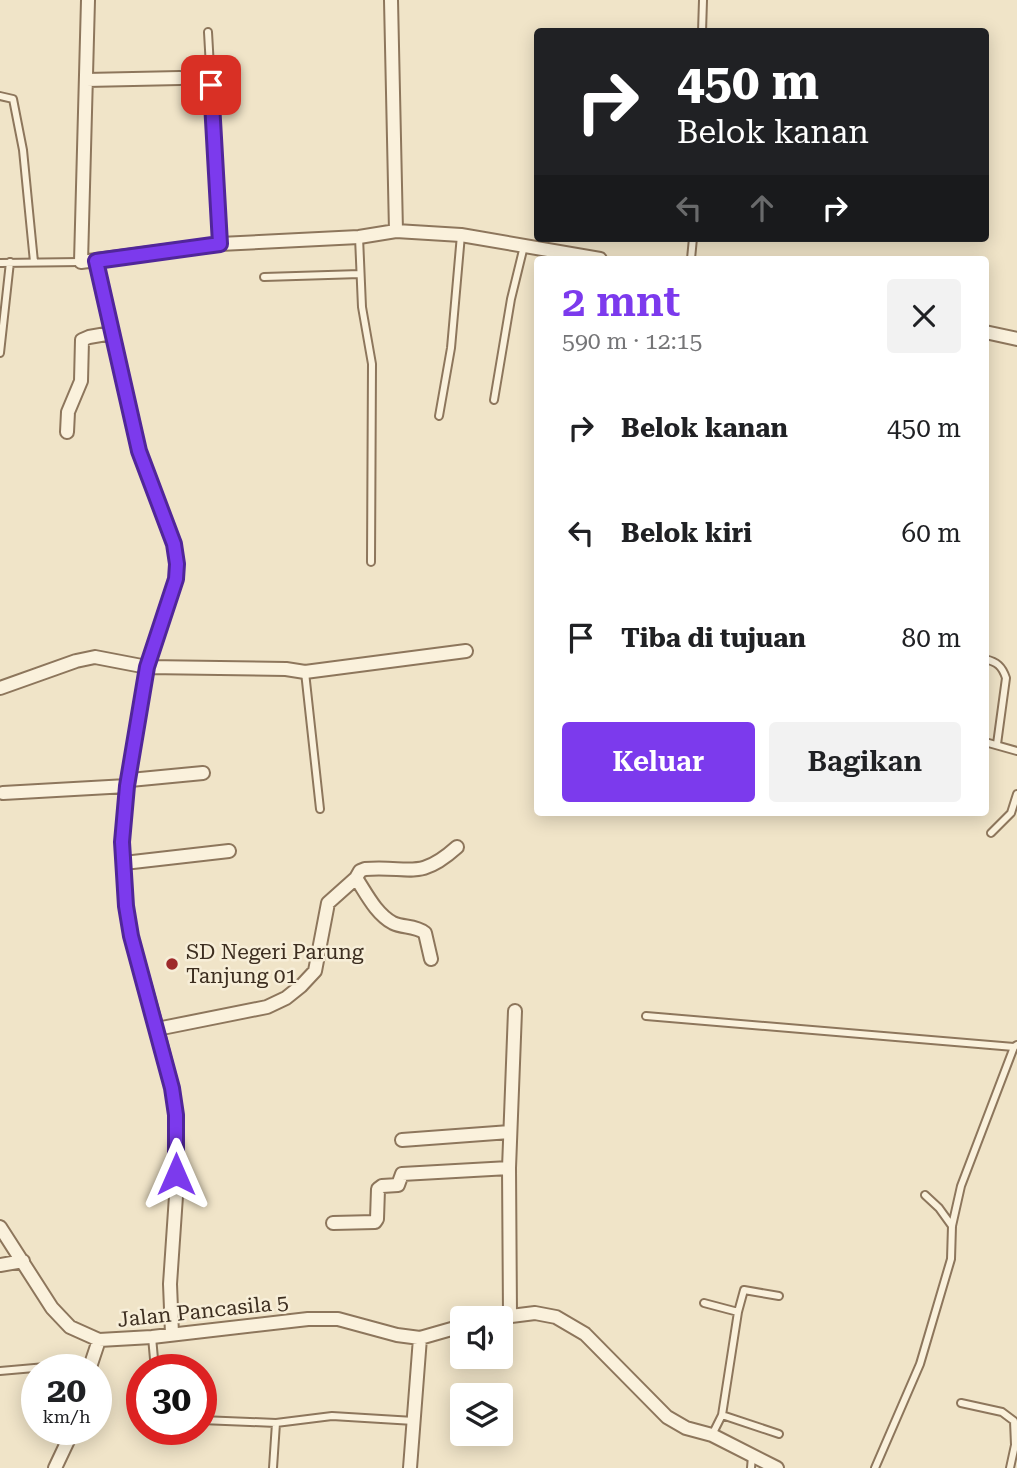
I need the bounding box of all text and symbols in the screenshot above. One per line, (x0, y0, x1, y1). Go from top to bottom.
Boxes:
text: 450 m (677, 54, 819, 111)
pin (181, 55, 241, 115)
icon: right (562, 56, 653, 147)
icon: arrive (192, 66, 230, 104)
text: Belok kanan (677, 113, 869, 151)
icon: left (670, 189, 708, 227)
icon: ahead (743, 189, 781, 227)
icon: right (816, 189, 854, 227)
text: 2 mnt (562, 277, 680, 326)
button: close (887, 279, 961, 353)
text: 590 m · 12:15 (562, 328, 702, 355)
icon: right (562, 409, 600, 447)
text: Belok kanan (621, 413, 788, 443)
text: 450 m (887, 413, 961, 443)
icon: left (562, 514, 600, 552)
text: Belok kiri (621, 518, 752, 548)
text: 60 m (902, 518, 961, 548)
icon: arrive (562, 619, 600, 657)
text: Tiba di tujuan (621, 623, 806, 653)
text: 80 m (902, 623, 961, 653)
button: Keluar (562, 722, 755, 802)
button: Bagikan (769, 722, 961, 802)
place label: SD Negeri Parung Tanjung 01 (186, 940, 364, 988)
marker: SD Negeri Parung Tanjung 01 (164, 956, 180, 972)
position arrow (139, 1137, 213, 1211)
street label: Jalan Pancasila 5 (116, 1290, 290, 1332)
map controls (450, 1306, 513, 1446)
button: sound (450, 1306, 513, 1369)
speed limit sign: 30 (126, 1354, 217, 1445)
text: 20 (47, 1370, 86, 1411)
button: layers (450, 1383, 513, 1446)
text: km/h (42, 1406, 91, 1427)

